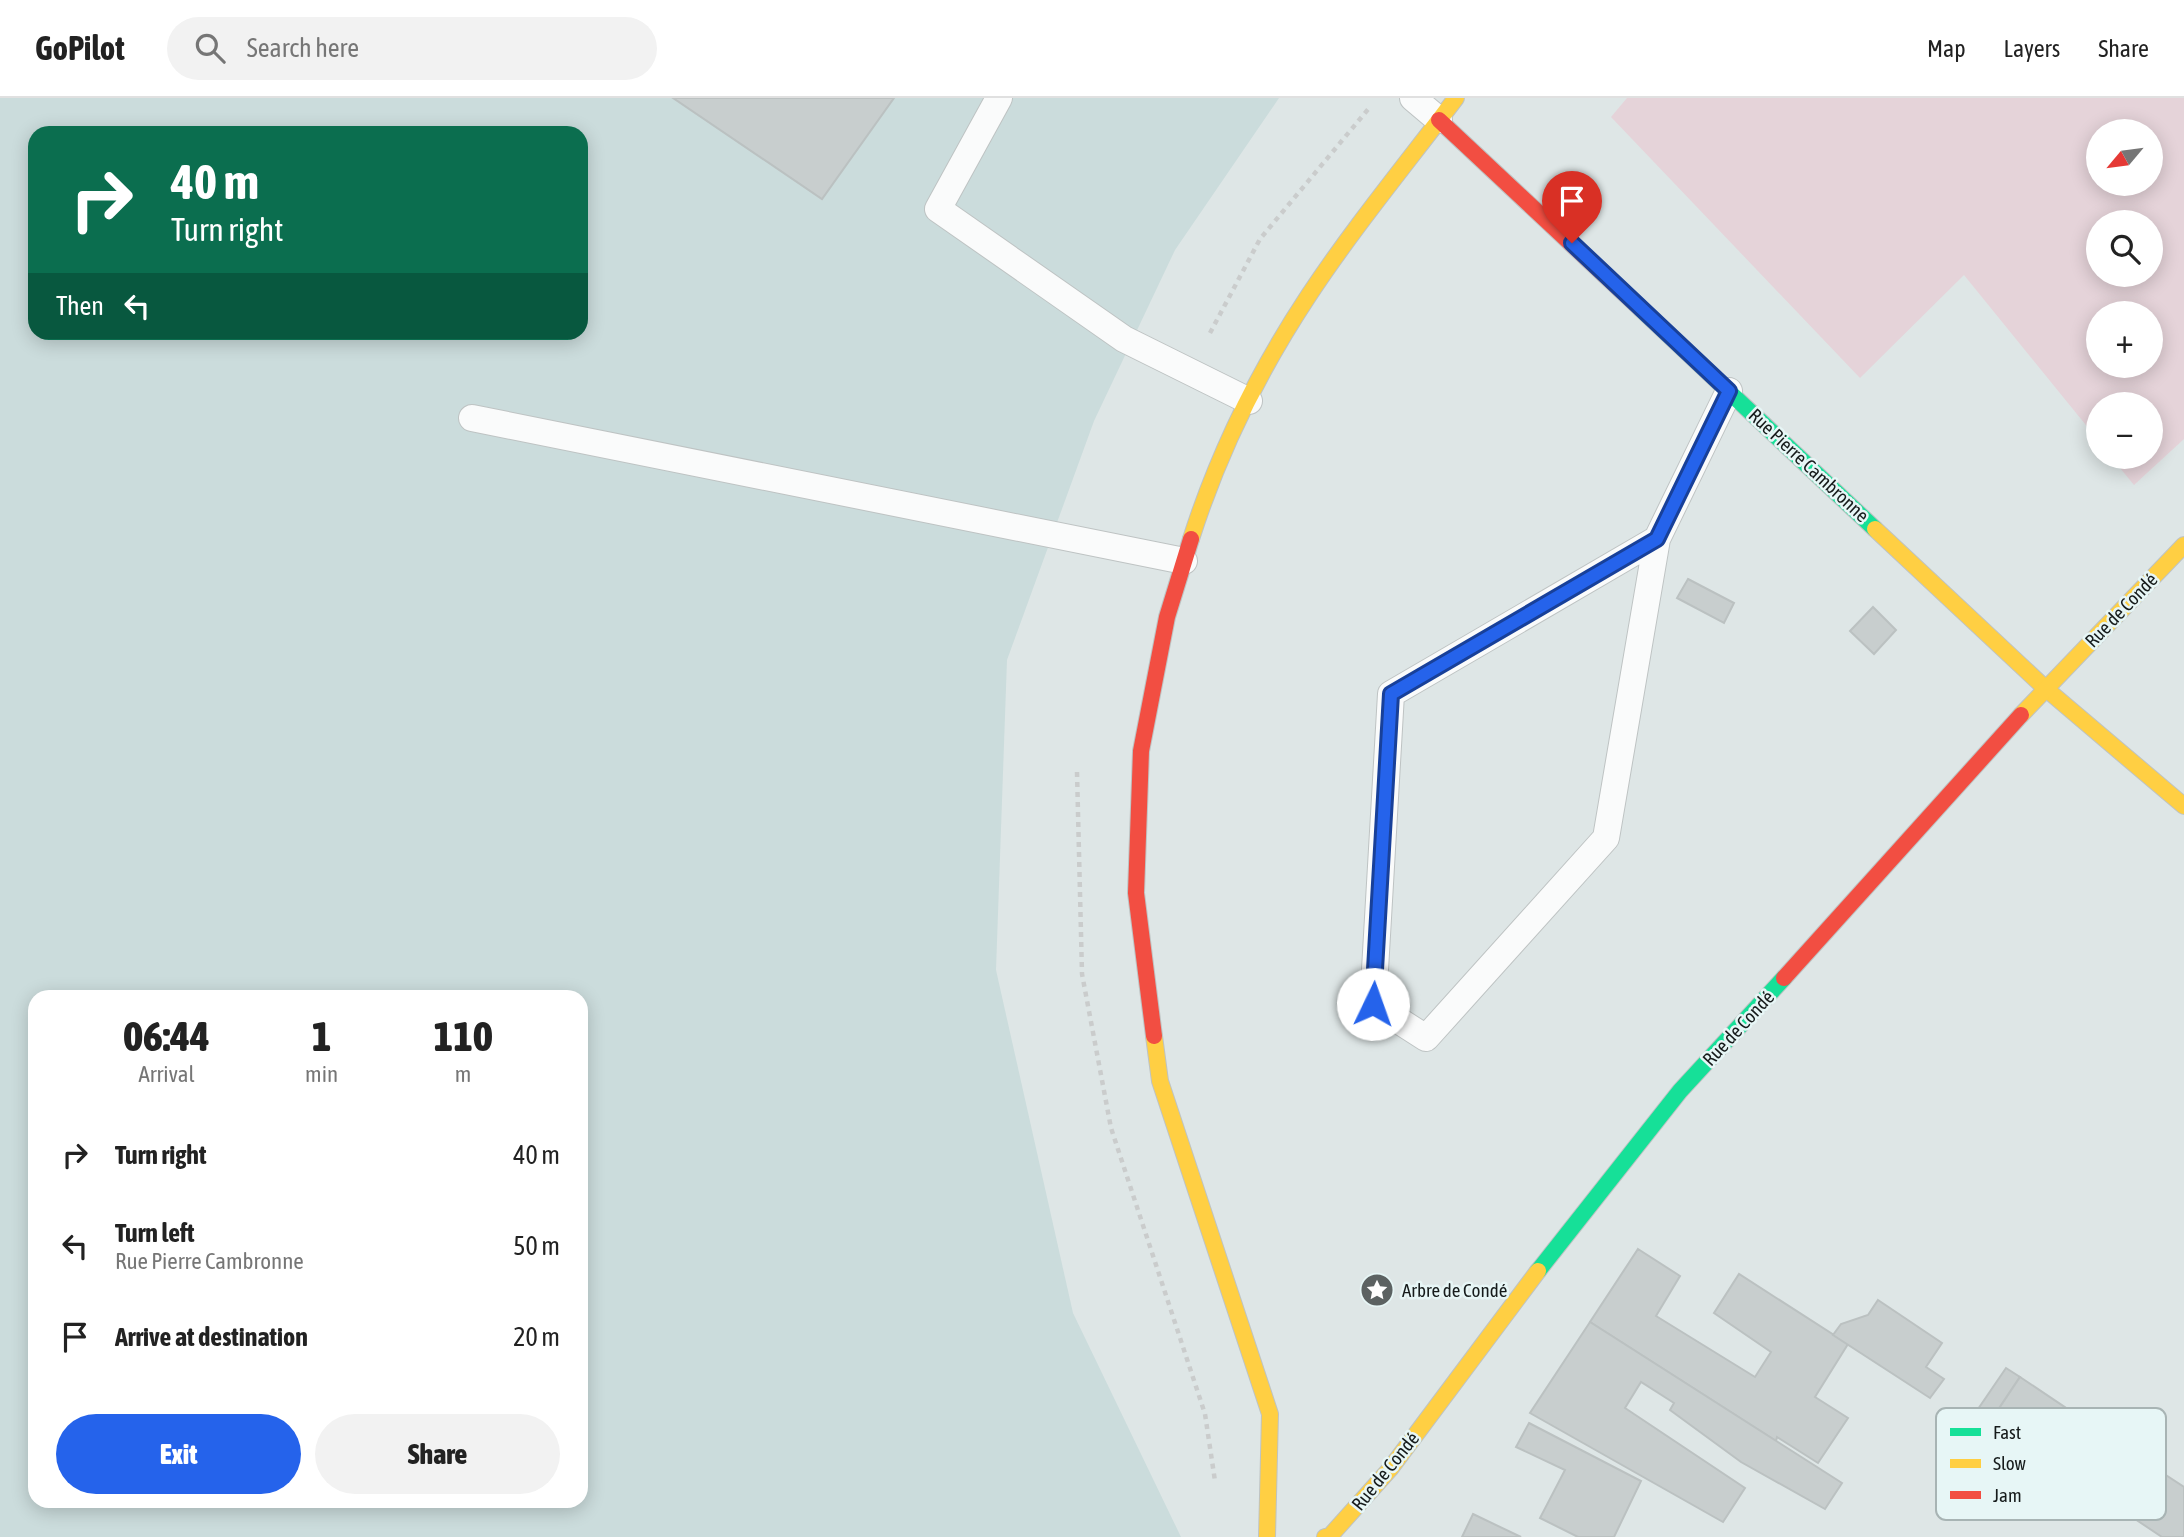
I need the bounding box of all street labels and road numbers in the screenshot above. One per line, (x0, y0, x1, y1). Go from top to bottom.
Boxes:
street label: Rue Pierre Cambronne (1744, 404, 1874, 526)
street label: Rue de Condé (2080, 568, 2162, 652)
street label: Rue de Condé (1698, 986, 1778, 1070)
street label: Rue de Condé (1347, 1427, 1423, 1515)

